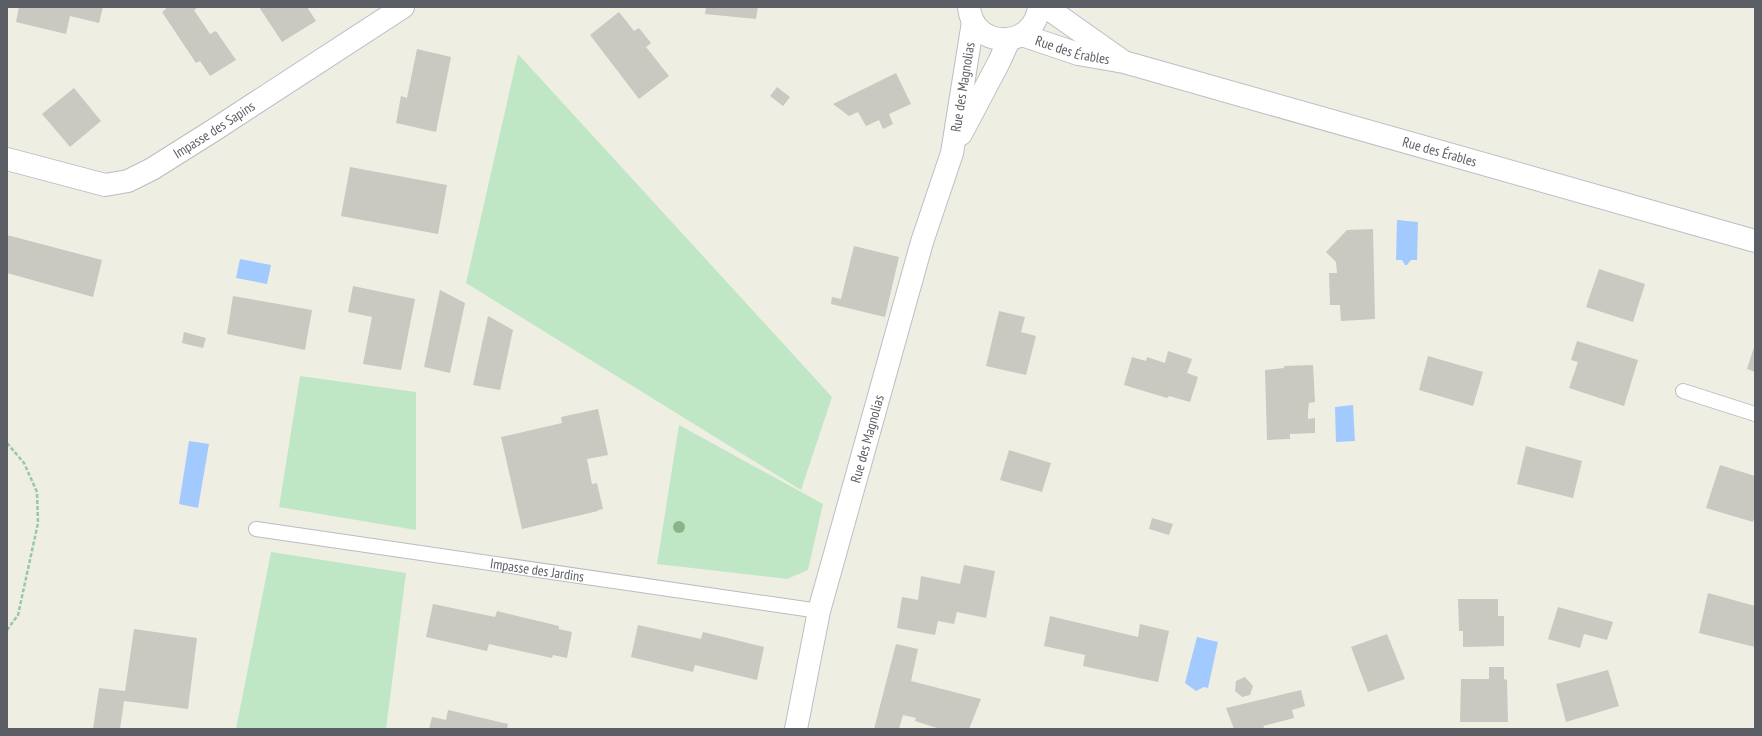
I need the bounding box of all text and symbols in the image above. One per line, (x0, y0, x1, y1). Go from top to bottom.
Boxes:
street label: Rue des Érables (1033, 31, 1111, 68)
street label: Rue des Magnolias (947, 41, 979, 133)
street label: Impasse des Sapins (170, 97, 258, 162)
street label: Rue des Érables (1400, 132, 1479, 171)
street label: Rue des Magnolias (846, 392, 888, 485)
street label: Impasse des Jardins (489, 554, 585, 586)

